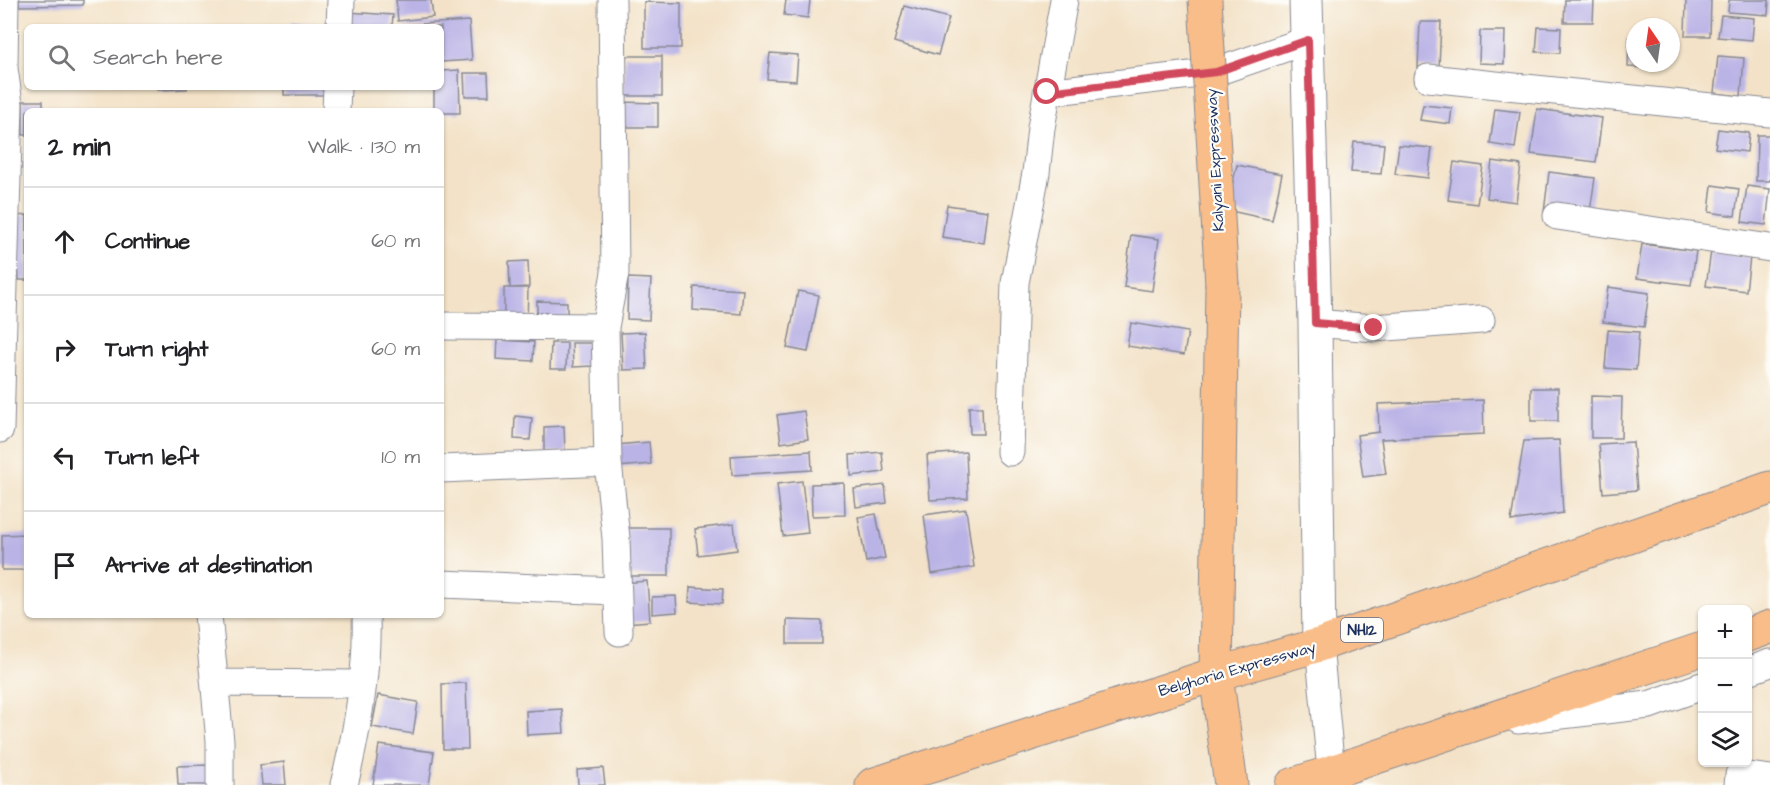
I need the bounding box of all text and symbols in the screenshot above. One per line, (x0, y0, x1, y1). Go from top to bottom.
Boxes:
north arrow (1626, 18, 1680, 72)
search box (24, 24, 444, 90)
icon: search (45, 41, 78, 74)
text: Search here (93, 42, 223, 73)
route start (1033, 78, 1059, 104)
street label: Kalyani Expressway (1200, 88, 1231, 232)
text: 2 min (48, 129, 110, 165)
text: Walk · 130 m (308, 133, 420, 161)
icon: ahead (48, 225, 81, 258)
text: Continue (105, 226, 190, 257)
text: 60 m (371, 227, 420, 255)
route end (1360, 314, 1386, 340)
icon: right (48, 333, 81, 366)
text: Turn right (105, 334, 208, 365)
text: 60 m (371, 335, 420, 363)
icon: left (48, 441, 81, 474)
text: Turn left (105, 442, 199, 473)
text: 10 m (381, 443, 420, 471)
icon: arrive (48, 549, 81, 582)
text: Arrive at destination (105, 550, 312, 581)
map controls (1698, 605, 1752, 767)
button: + (1698, 605, 1752, 659)
road number: NH12 (1341, 618, 1383, 642)
street label: Belghoria Expressway (1156, 636, 1319, 703)
button: − (1698, 659, 1752, 713)
button: layers (1698, 713, 1752, 767)

